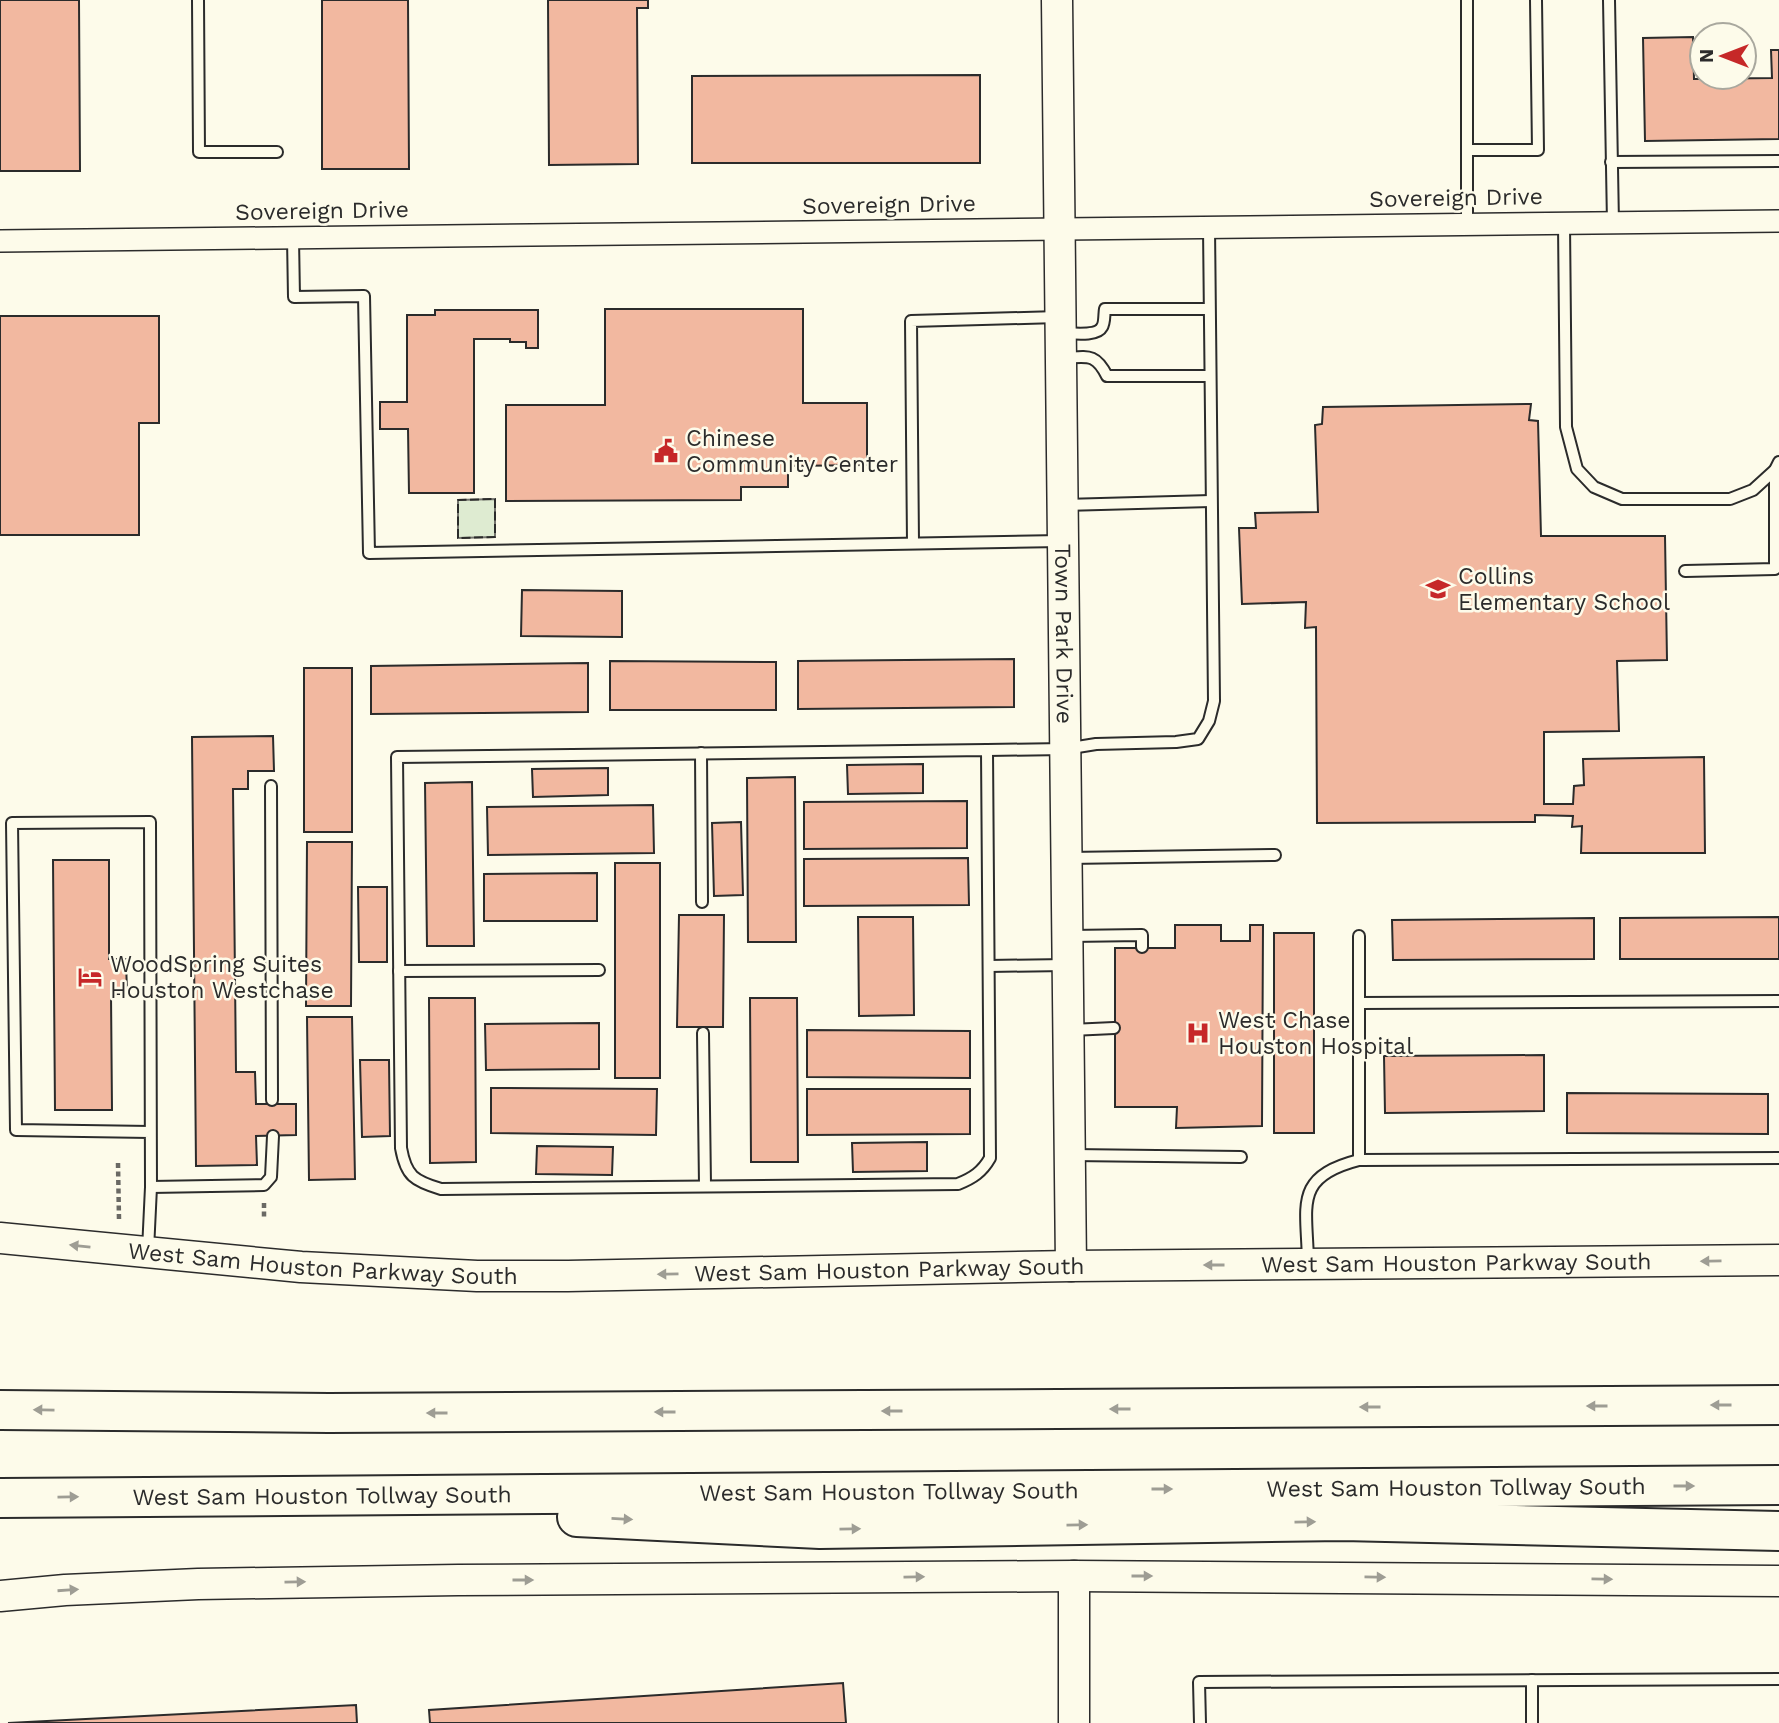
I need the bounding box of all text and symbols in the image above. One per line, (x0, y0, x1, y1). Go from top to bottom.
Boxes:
north arrow (1688, 21, 1758, 91)
text: N (1695, 49, 1718, 63)
street label: Sovereign Drive (1369, 183, 1543, 213)
street label: Sovereign Drive (802, 190, 976, 220)
street label: Sovereign Drive (235, 196, 409, 226)
place label: Chinese Community Center (686, 425, 898, 478)
public building icon: Chinese Community Center (652, 437, 680, 465)
street label: Town Park Drive (1050, 544, 1079, 724)
place label: Collins Elementary School (1458, 563, 1670, 616)
school or university icon: Collins Elementary School (1424, 575, 1452, 603)
place label: WoodSpring Suites Houston Westchase (110, 951, 334, 1004)
hotel icon: WoodSpring Suites Houston Westchase (76, 963, 104, 991)
place label: West Chase Houston Hospital (1218, 1007, 1413, 1060)
hospital icon: West Chase Houston Hospital (1184, 1019, 1212, 1047)
street label: West Sam Houston Parkway South (127, 1237, 518, 1290)
one-way arrow (69, 1241, 91, 1252)
street label: West Sam Houston Parkway South (1261, 1248, 1652, 1278)
street label: West Sam Houston Parkway South (694, 1252, 1085, 1287)
one-way arrow (1700, 1255, 1722, 1267)
one-way arrow (1203, 1259, 1225, 1271)
one-way arrow (657, 1268, 679, 1280)
one-way arrow (1709, 1399, 1731, 1411)
one-way arrow (1586, 1400, 1608, 1412)
one-way arrow (1358, 1401, 1380, 1413)
one-way arrow (1109, 1403, 1131, 1415)
one-way arrow (33, 1404, 55, 1416)
one-way arrow (881, 1405, 903, 1416)
one-way arrow (654, 1406, 676, 1418)
one-way arrow (426, 1407, 448, 1419)
street label: West Sam Houston Tollway South (1266, 1472, 1646, 1502)
street label: West Sam Houston Tollway South (699, 1477, 1079, 1506)
one-way arrow (1673, 1480, 1695, 1491)
street label: West Sam Houston Tollway South (132, 1481, 512, 1511)
one-way arrow (1151, 1483, 1173, 1495)
one-way arrow (57, 1491, 79, 1503)
one-way arrow (612, 1514, 634, 1525)
one-way arrow (1294, 1516, 1316, 1528)
one-way arrow (1066, 1519, 1088, 1531)
one-way arrow (839, 1523, 861, 1535)
one-way arrow (1132, 1570, 1154, 1582)
one-way arrow (1364, 1571, 1386, 1583)
one-way arrow (904, 1572, 926, 1583)
one-way arrow (1591, 1573, 1613, 1585)
one-way arrow (512, 1574, 534, 1586)
one-way arrow (285, 1576, 307, 1588)
one-way arrow (57, 1584, 79, 1595)

